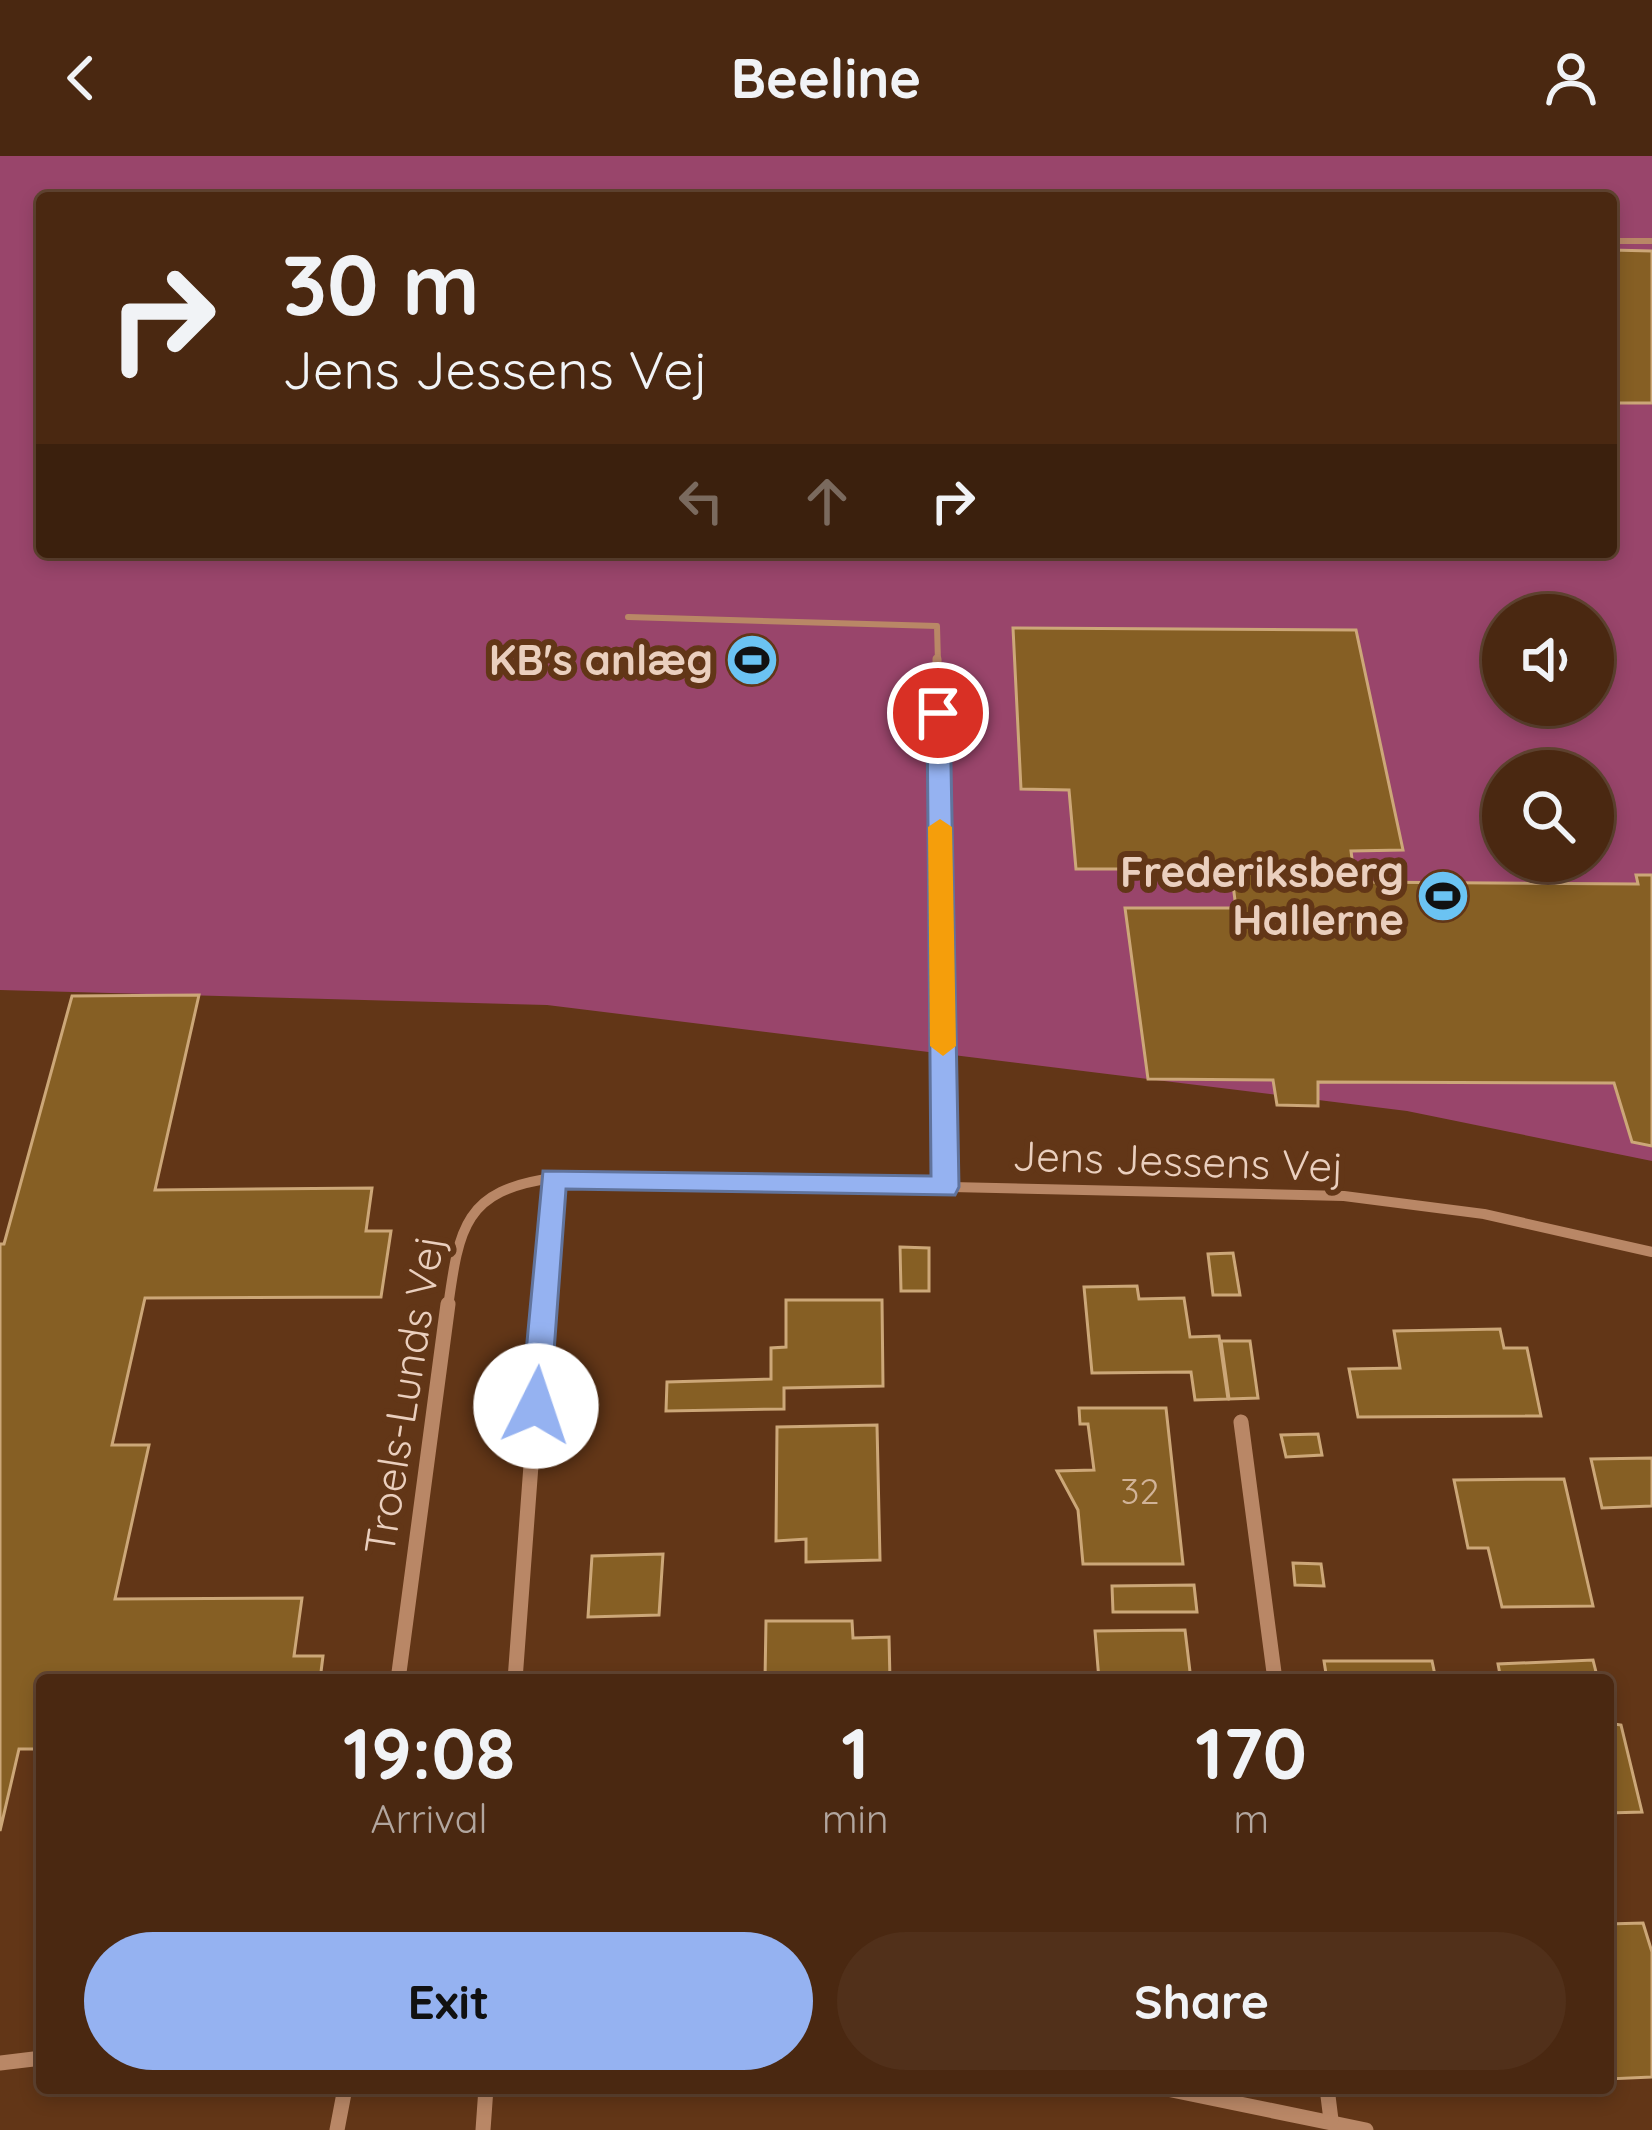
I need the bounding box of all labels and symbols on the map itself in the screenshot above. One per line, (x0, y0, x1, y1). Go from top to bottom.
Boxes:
sports icon: KB's anlæg (724, 632, 780, 688)
place label: KB's anlæg (489, 633, 713, 686)
pin (887, 662, 989, 764)
place label: Frederiksberg Hallerne (1120, 845, 1404, 946)
sports icon: Frederiksberg Hallerne (1415, 868, 1471, 924)
street label: Jens Jessens Vej (1011, 1128, 1345, 1193)
street label: Troels-Lunds Vej (352, 1232, 455, 1558)
position arrow (473, 1343, 599, 1469)
house number: 32 (1121, 1468, 1159, 1513)

